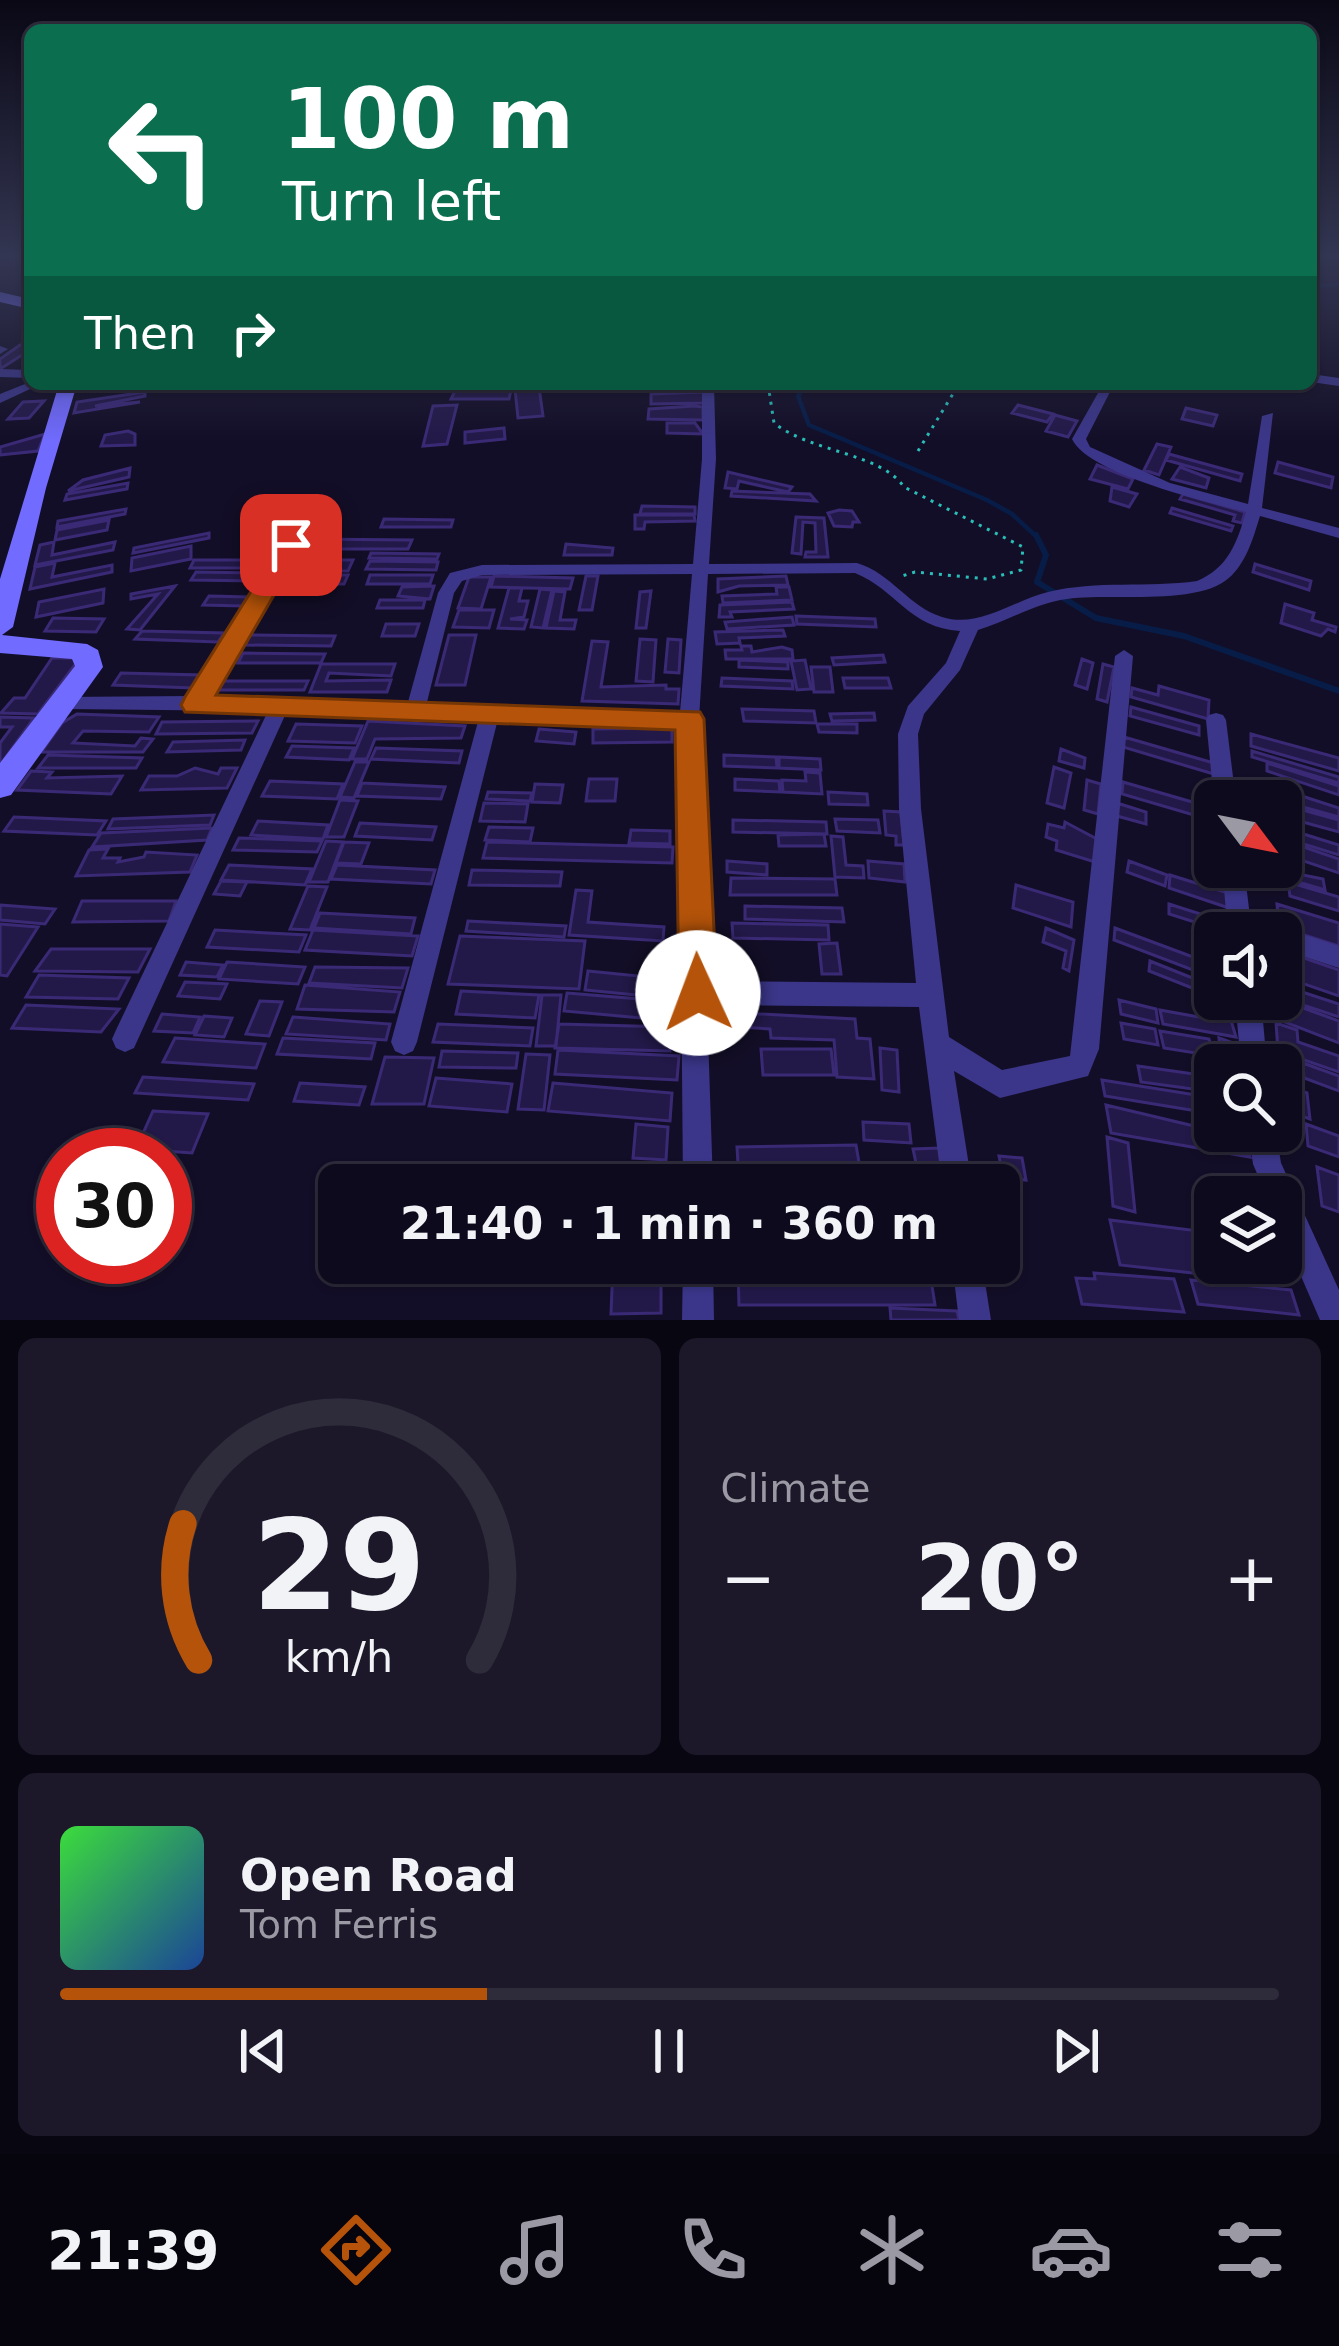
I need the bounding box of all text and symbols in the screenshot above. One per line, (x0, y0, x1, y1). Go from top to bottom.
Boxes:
text: 100 m (282, 70, 574, 168)
icon: left (84, 72, 240, 228)
text: Turn left (282, 170, 501, 233)
icon: right (220, 300, 286, 366)
text: Then (84, 307, 196, 360)
pin (240, 494, 342, 596)
icon: arrive (258, 512, 324, 578)
north arrow (1194, 780, 1302, 888)
map controls (1194, 780, 1302, 1284)
button: sound (1194, 912, 1302, 1020)
position arrow (635, 930, 761, 1056)
button: search (1194, 1044, 1302, 1152)
speed limit sign: 30 (36, 1128, 192, 1284)
button: layers (1194, 1176, 1302, 1284)
text: 21:40 · 1 min · 360 m (400, 1197, 938, 1250)
text: Climate (721, 1466, 871, 1511)
text: 29 (252, 1493, 426, 1638)
text: 20° (915, 1526, 1085, 1631)
text: − (721, 1540, 776, 1617)
text: + (1224, 1540, 1279, 1617)
text: km/h (285, 1631, 393, 1681)
text: Open Road (240, 1849, 517, 1902)
text: Tom Ferris (240, 1902, 438, 1947)
icon: previous (230, 2018, 296, 2084)
icon: pause (636, 2018, 702, 2084)
icon: next (1043, 2018, 1109, 2084)
icon: directions (314, 2208, 398, 2292)
icon: music (493, 2208, 577, 2292)
icon: phone (671, 2208, 755, 2292)
icon: climate (850, 2208, 934, 2292)
icon: car (1029, 2208, 1113, 2292)
icon: filters (1208, 2208, 1292, 2292)
text: 21:39 (47, 2219, 219, 2282)

